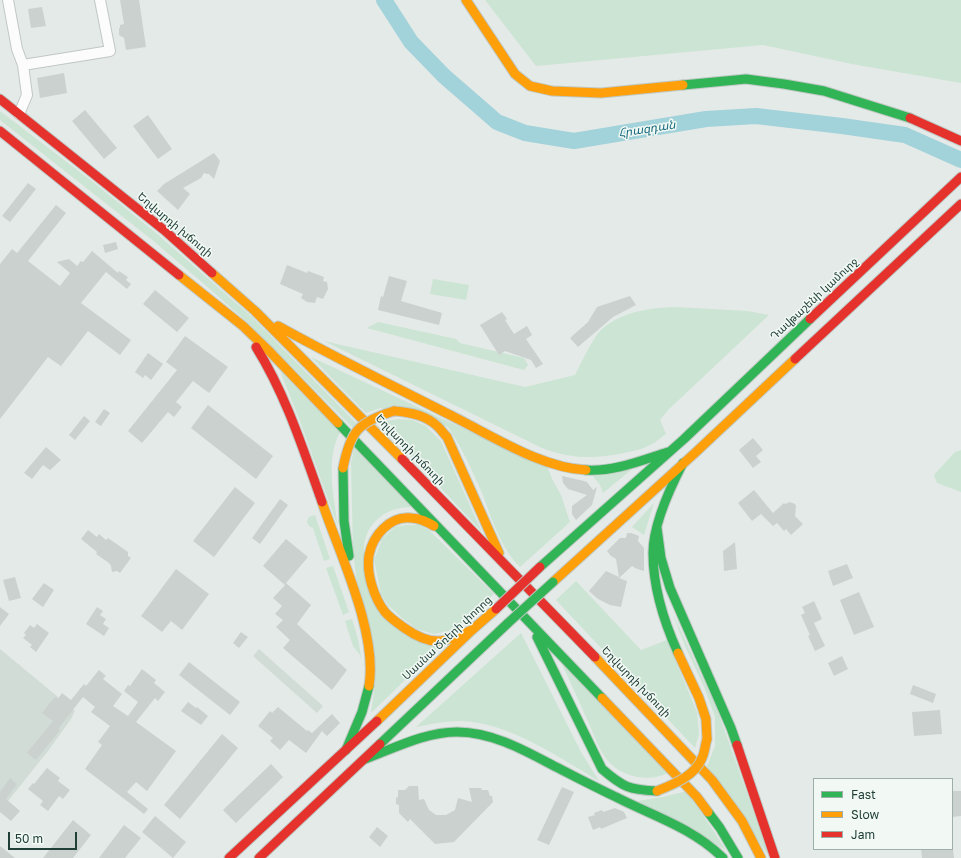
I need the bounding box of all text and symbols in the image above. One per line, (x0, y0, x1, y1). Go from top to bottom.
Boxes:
water label: Հրազդան (618, 117, 676, 141)
street label: Եղվարդի խճուղի (135, 190, 215, 260)
street label: Դավթաշենի կամուրջ (768, 255, 860, 343)
street label: Եղվարդի խճուղի (373, 412, 447, 488)
street label: Սասնա Ծռերի փողոց (400, 593, 494, 683)
street label: Եղվարդի խճուղի (599, 644, 673, 720)
legend (813, 778, 953, 850)
text: Fast (851, 787, 876, 802)
text: Slow (851, 807, 879, 822)
scale bar (10, 824, 79, 850)
text: Jam (851, 827, 875, 842)
text: 50 m (15, 831, 43, 846)

